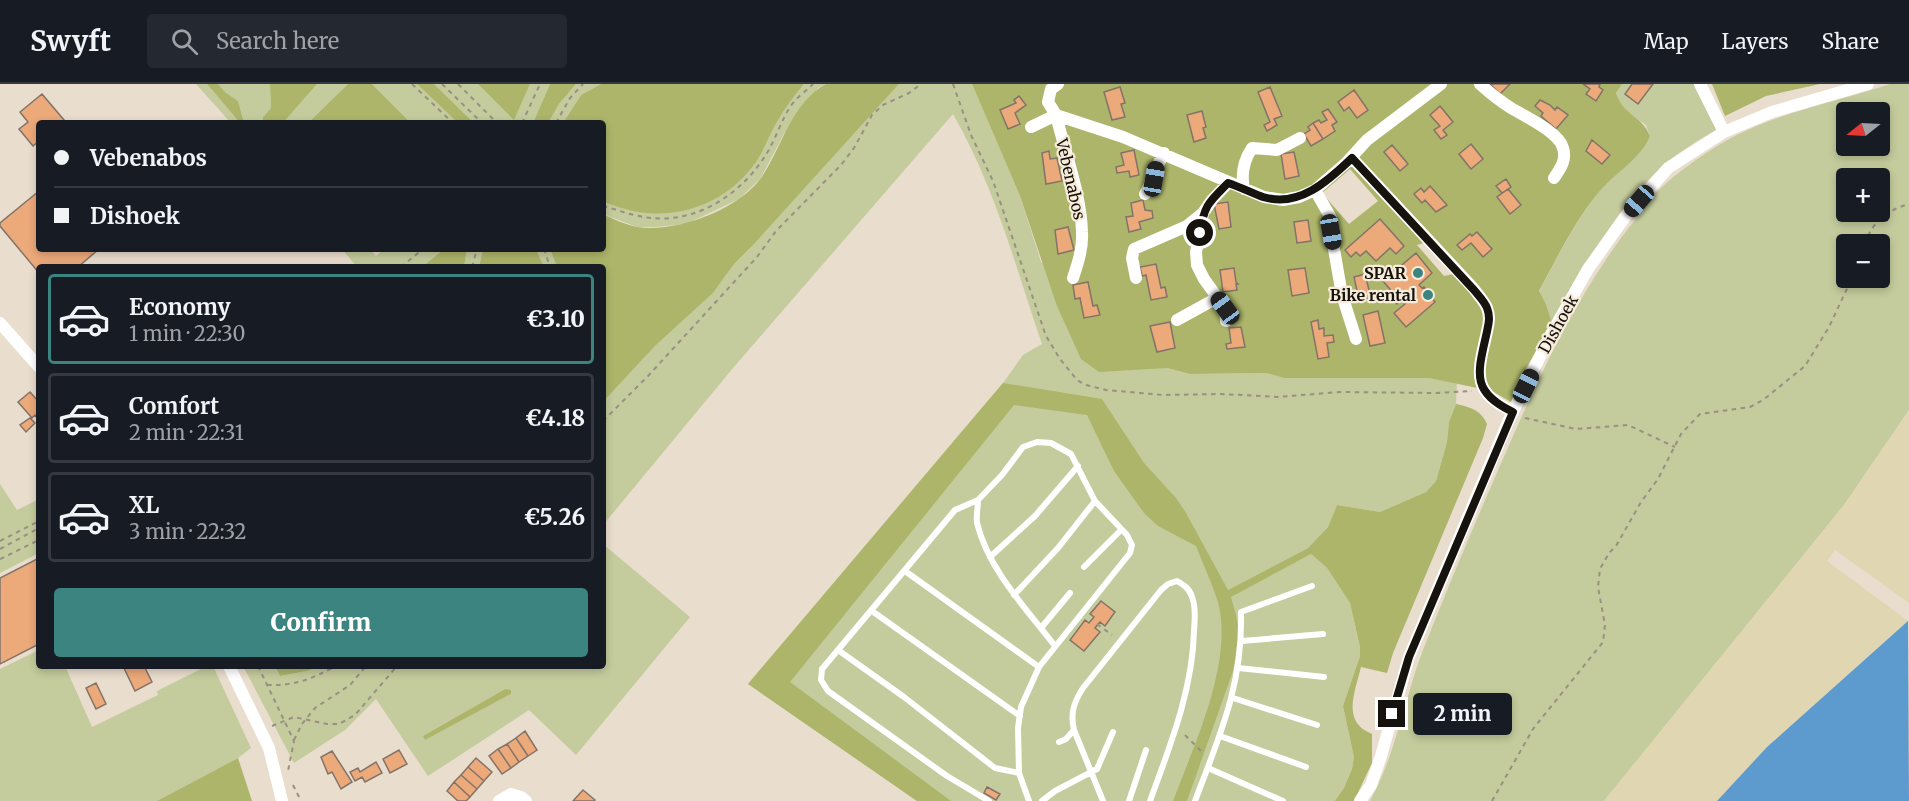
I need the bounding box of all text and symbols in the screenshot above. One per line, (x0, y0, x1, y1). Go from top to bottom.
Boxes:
search box (147, 14, 567, 68)
text: Swyft (30, 23, 111, 59)
icon: search (168, 25, 201, 58)
text: Search here (216, 27, 339, 55)
text: Map (1644, 28, 1689, 55)
text: Layers (1722, 28, 1789, 55)
text: Share (1822, 28, 1879, 55)
north arrow (1836, 102, 1890, 156)
map controls (1836, 102, 1890, 288)
street label: Vebenabos (1052, 135, 1090, 222)
text: Vebenabos (90, 144, 207, 172)
car (1142, 160, 1166, 198)
button: + (1836, 168, 1890, 222)
car (1620, 182, 1658, 220)
text: Dishoek (90, 202, 180, 230)
car (1319, 213, 1343, 251)
route start (1186, 219, 1213, 246)
button: − (1836, 234, 1890, 288)
place label: SPAR (1364, 263, 1406, 283)
marker: SPAR (1411, 266, 1425, 280)
place label: Bike rental (1330, 285, 1416, 305)
car (1207, 288, 1243, 328)
marker: Bike rental (1421, 288, 1435, 302)
street label: Dishoek (1534, 291, 1583, 357)
icon: car (57, 292, 111, 346)
text: Economy (129, 293, 230, 321)
text: €3.10 (526, 305, 585, 333)
text: 1 min · 22:30 (129, 321, 245, 346)
car (1510, 366, 1542, 406)
icon: car (57, 391, 111, 445)
text: Comfort (129, 392, 219, 420)
text: €4.18 (525, 404, 585, 432)
text: 2 min · 22:31 (129, 420, 244, 445)
icon: car (57, 490, 111, 544)
text: XL (129, 491, 159, 519)
text: €5.26 (524, 503, 585, 531)
text: 3 min · 22:32 (129, 519, 246, 544)
button: Confirm (54, 588, 588, 657)
callout: 2 min (1413, 693, 1512, 735)
route end (1378, 700, 1405, 727)
text: 2 min (1434, 701, 1491, 726)

